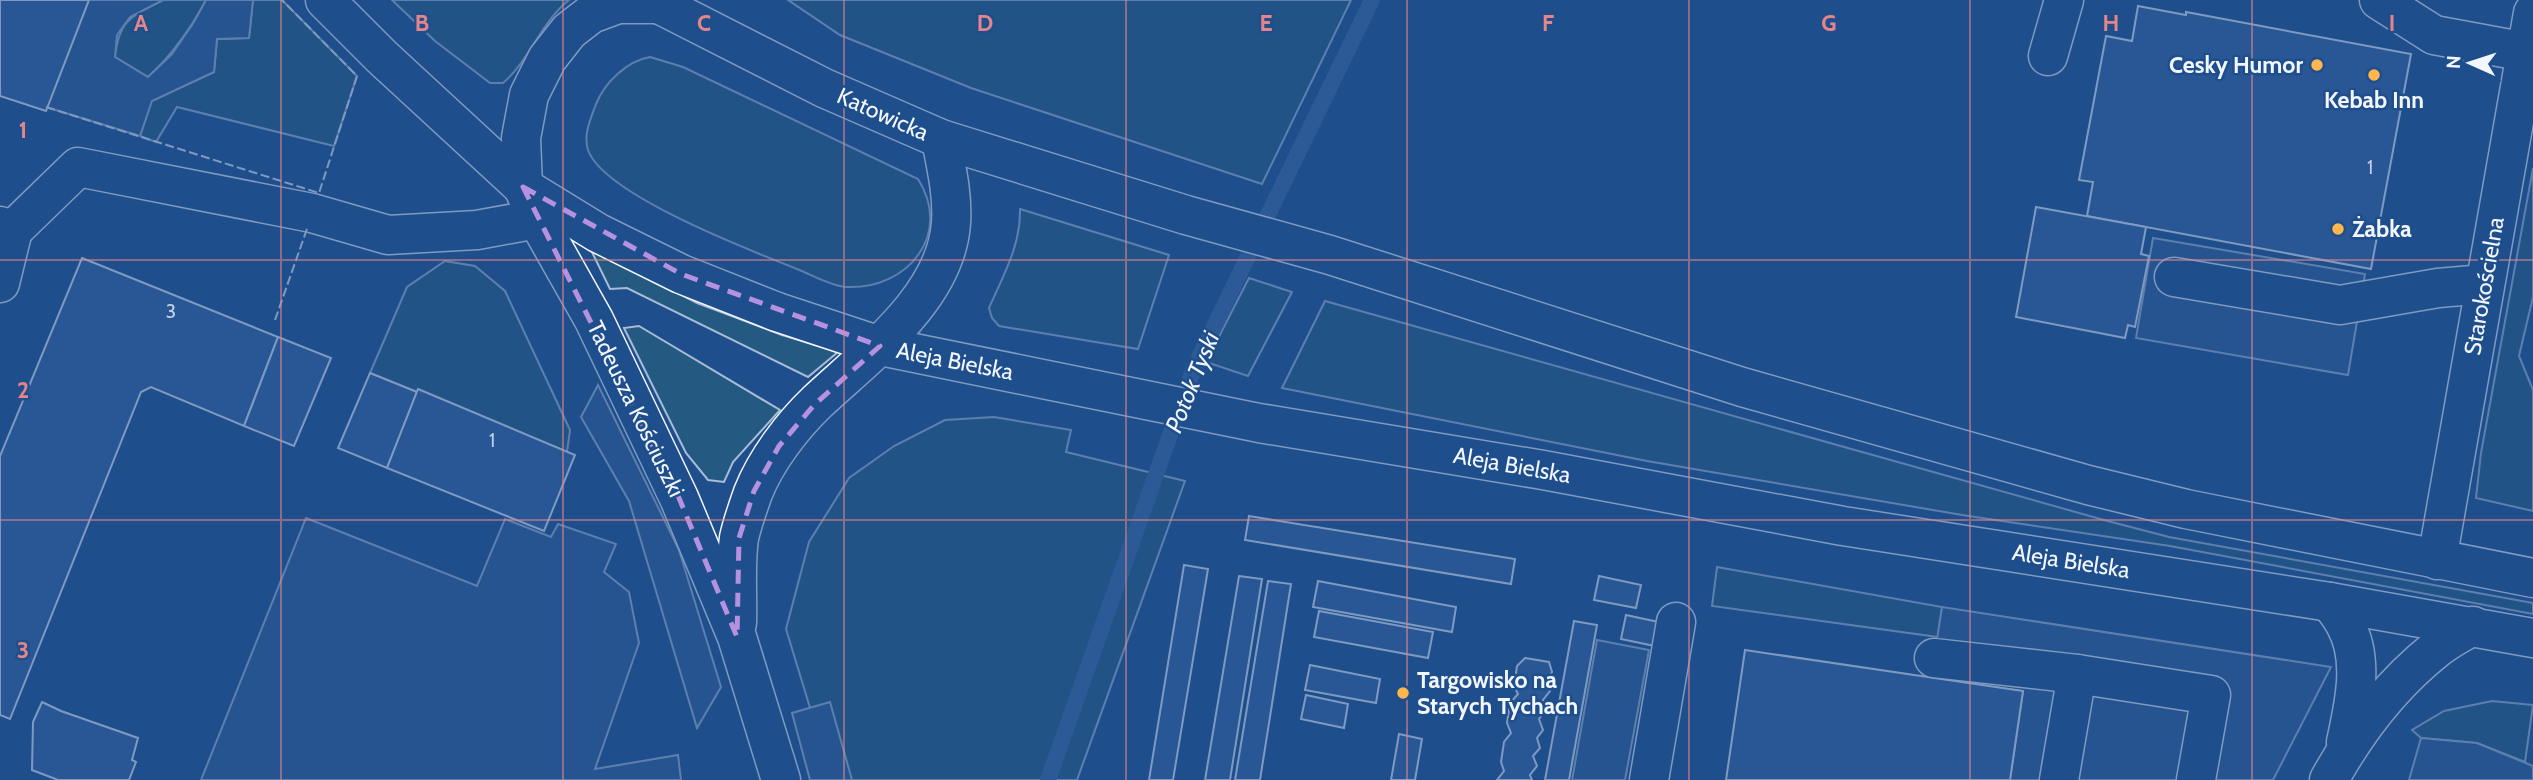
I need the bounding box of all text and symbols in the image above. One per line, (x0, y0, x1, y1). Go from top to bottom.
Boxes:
text: A (134, 9, 149, 37)
text: B (415, 9, 429, 37)
text: C (697, 9, 711, 37)
text: D (977, 9, 993, 37)
text: E (1259, 9, 1273, 37)
text: F (1542, 9, 1554, 37)
text: G (1821, 9, 1837, 37)
text: H (2103, 9, 2119, 37)
text: I (2389, 9, 2395, 37)
north arrow (2435, 28, 2505, 98)
place label: Cesky Humor (2169, 51, 2303, 79)
text: N (2442, 55, 2465, 69)
marker: Cesky Humor (2309, 57, 2325, 73)
marker: Kebab Inn (2366, 67, 2382, 83)
street label: Katowicka (833, 81, 933, 147)
place label: Kebab Inn (2324, 86, 2424, 114)
text: 1 (19, 116, 27, 144)
house number: 1 (2367, 156, 2373, 179)
place label: Żabka (2352, 215, 2412, 243)
street label: Starokościelna (2458, 215, 2510, 357)
marker: Żabka (2330, 221, 2346, 237)
house number: 3 (166, 300, 176, 323)
street label: Tadeusza Kościuszki (581, 316, 691, 502)
water label: Potok Tyski (1159, 327, 1226, 437)
street label: Aleja Bielska (894, 336, 1016, 386)
text: 2 (17, 376, 29, 404)
house number: 1 (489, 429, 495, 452)
street label: Aleja Bielska (1451, 441, 1573, 489)
street label: Aleja Bielska (2010, 538, 2132, 584)
text: 3 (17, 636, 29, 664)
place label: Targowisko na Starych Tychach (1417, 666, 1578, 720)
marker: Targowisko na Starych Tychach (1395, 685, 1411, 701)

